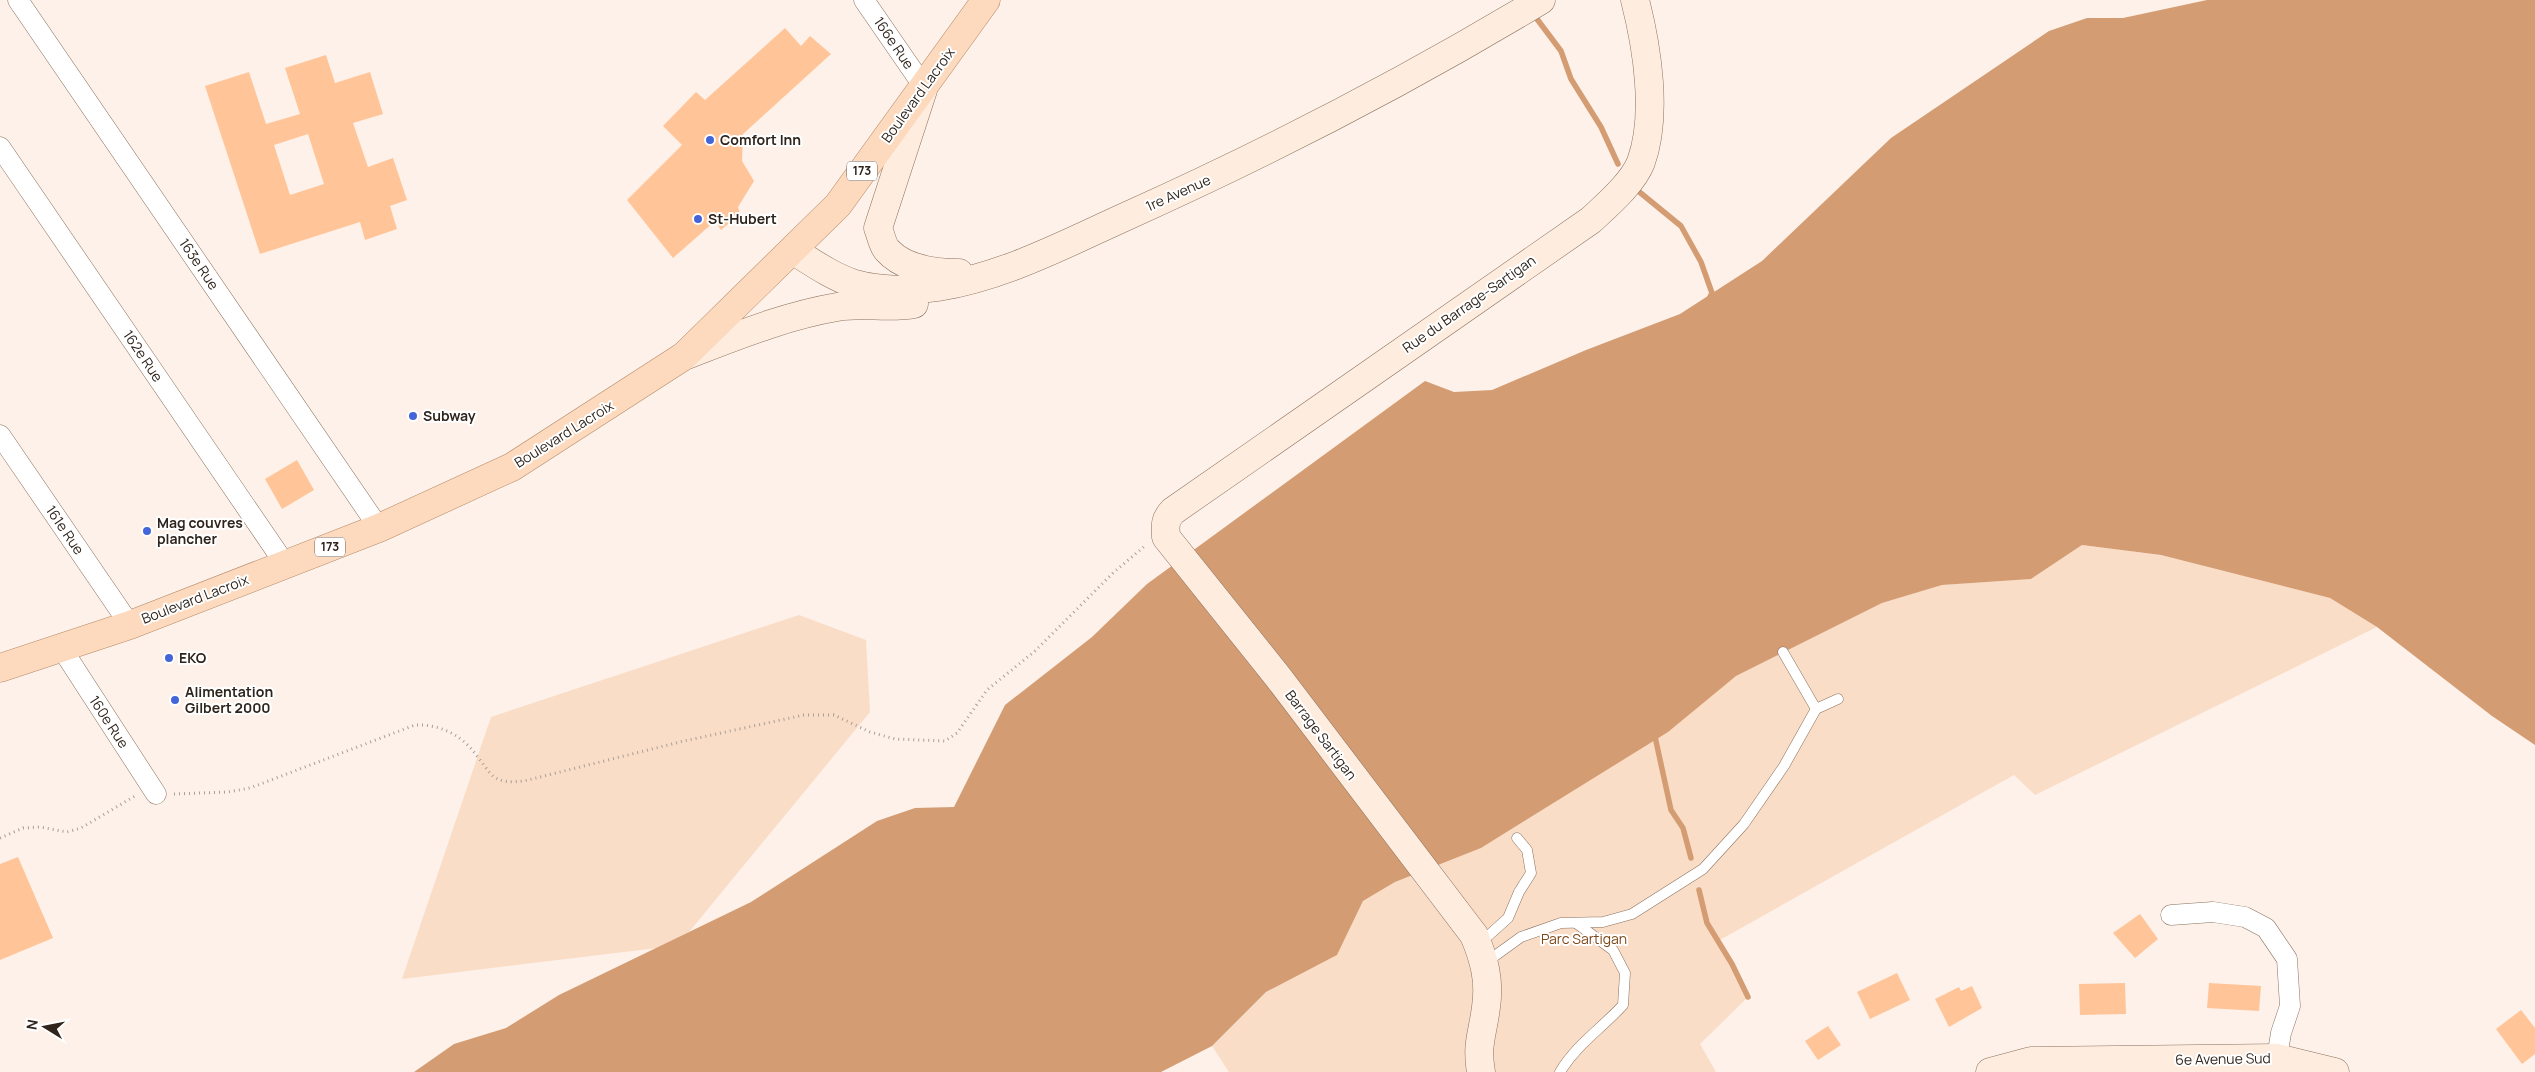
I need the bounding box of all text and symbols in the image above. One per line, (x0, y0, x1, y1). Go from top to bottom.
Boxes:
street label: 166e Rue (870, 13, 919, 73)
street label: Boulevard Lacroix (877, 43, 959, 146)
place label: Comfort Inn (720, 130, 801, 149)
marker: Comfort Inn (704, 134, 716, 146)
road number: 173 (847, 162, 877, 180)
street label: 1re Avenue (1142, 170, 1213, 215)
place label: St-Hubert (708, 209, 777, 228)
marker: St-Hubert (692, 213, 704, 225)
street label: 163e Rue (175, 234, 224, 293)
street label: Rue du Barrage-Sartigan (1398, 250, 1539, 357)
street label: 162e Rue (119, 326, 168, 385)
street label: Boulevard Lacroix (511, 395, 617, 472)
place label: Subway (423, 406, 476, 425)
marker: Subway (407, 410, 419, 422)
street label: 161e Rue (42, 501, 89, 558)
place label: Mag couvres plancher (157, 513, 243, 548)
marker: Mag couvres plancher (141, 525, 153, 537)
road number: 173 (315, 538, 345, 556)
street label: Boulevard Lacroix (139, 569, 252, 628)
place label: EKO (179, 648, 207, 667)
marker: EKO (163, 652, 175, 664)
place label: Alimentation Gilbert 2000 (185, 682, 273, 717)
street label: Barrage Sartigan (1281, 686, 1361, 784)
street label: 160e Rue (85, 692, 133, 752)
marker: Alimentation Gilbert 2000 (169, 694, 181, 706)
park label: Parc Sartigan (1541, 929, 1627, 948)
north arrow (20, 1002, 70, 1052)
text: N (21, 1018, 42, 1031)
street label: 6e Avenue Sud (2175, 1048, 2271, 1069)

